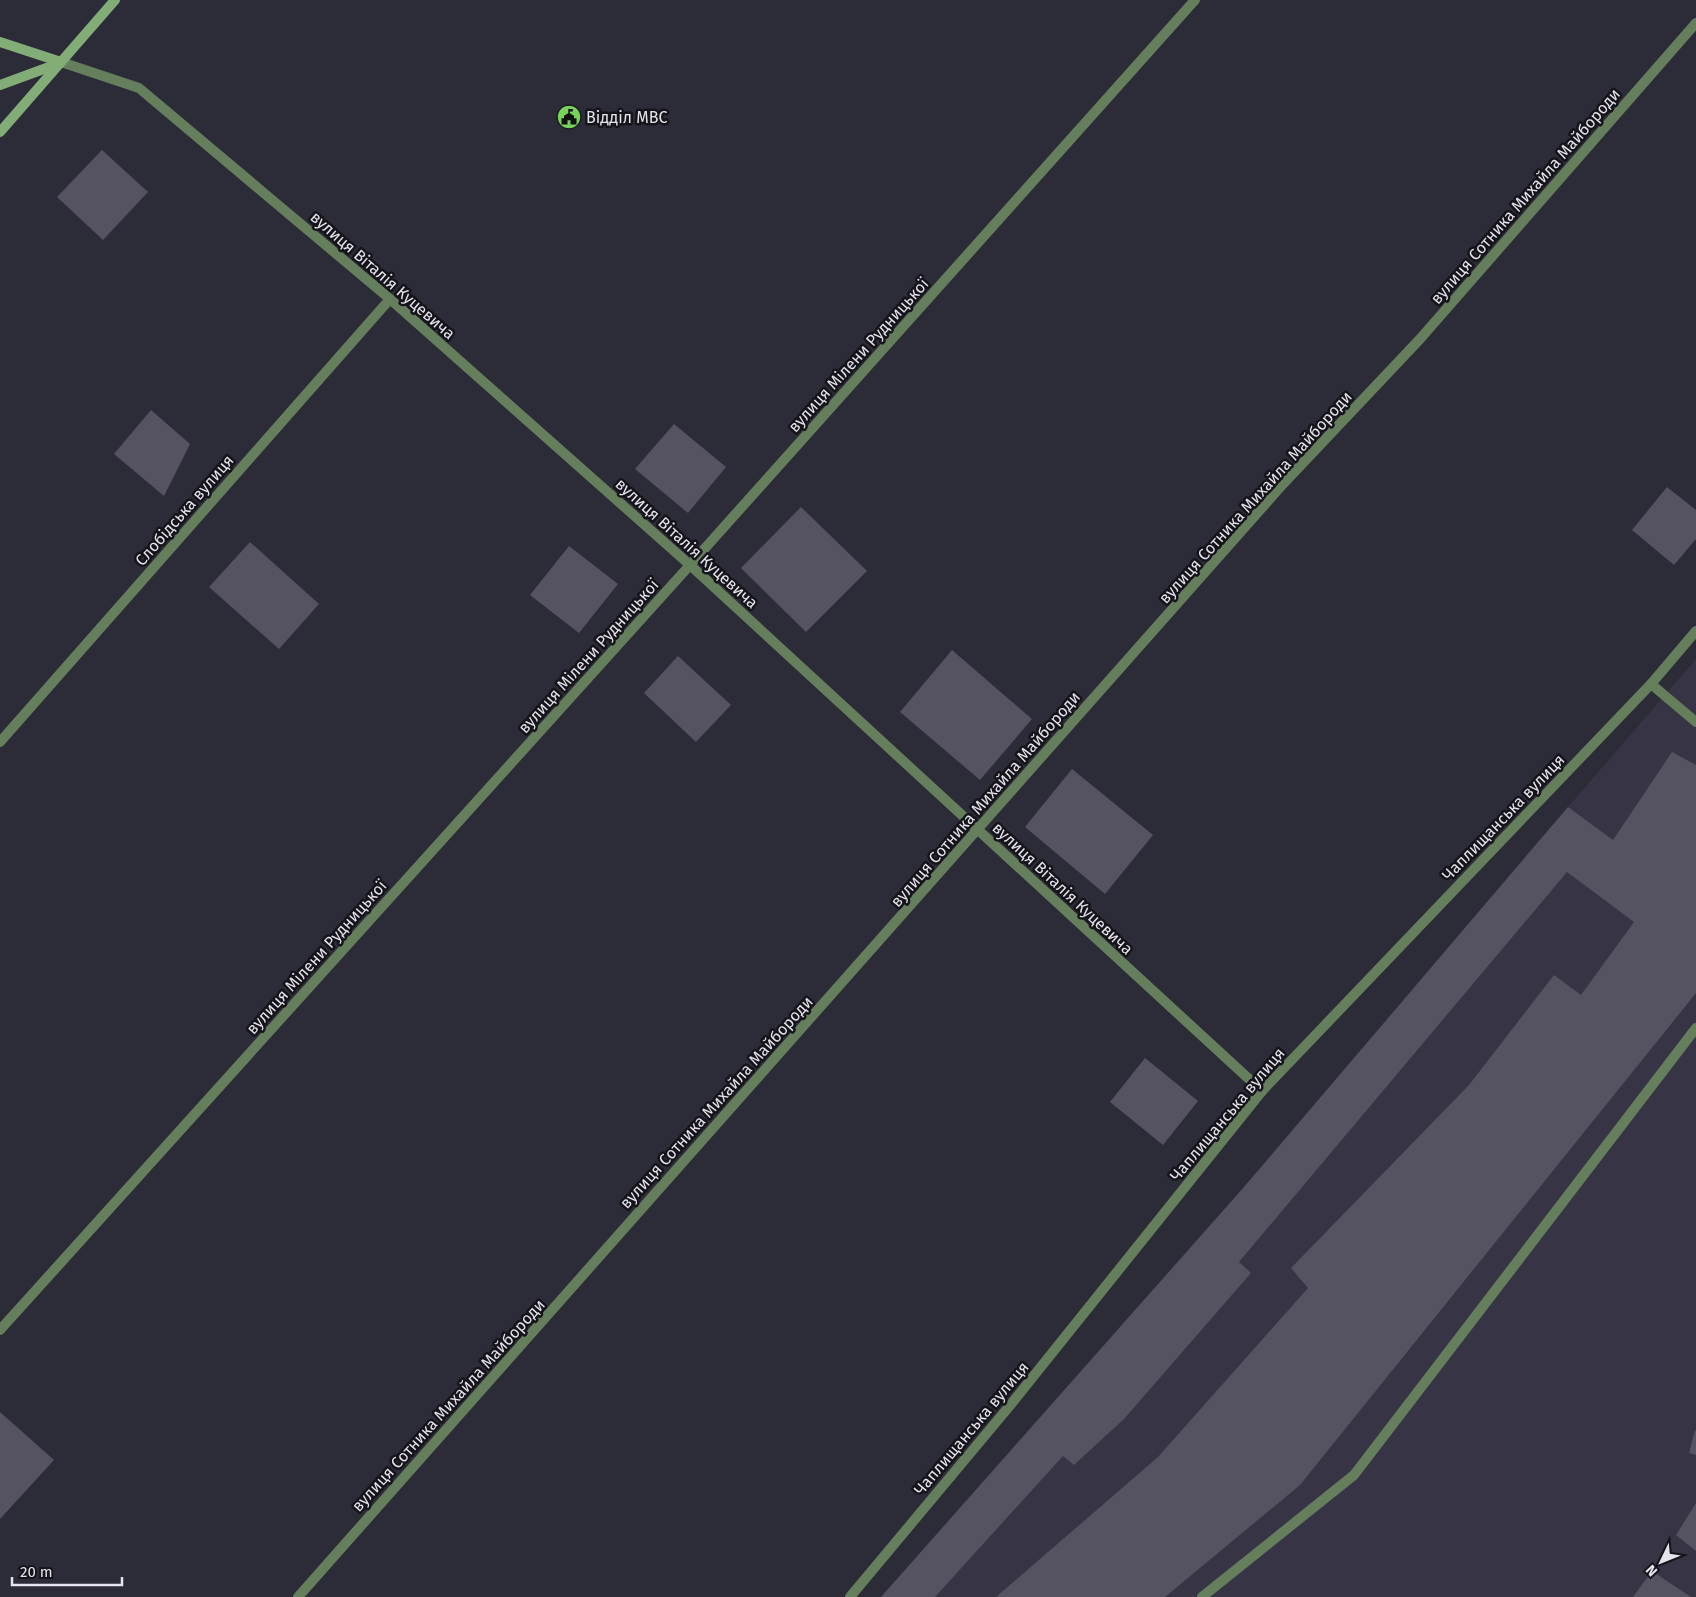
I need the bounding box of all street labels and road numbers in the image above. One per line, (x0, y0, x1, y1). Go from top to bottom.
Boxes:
street label: вулиця Сотника Михайла Майбороди (1427, 85, 1624, 308)
street label: вулиця Віталія Куцевича (307, 207, 459, 343)
street label: вулиця Мілени Рудницької (784, 274, 933, 436)
street label: вулиця Сотника Михайла Майбороди (1155, 387, 1356, 607)
street label: Слобідська вулиця (131, 451, 238, 570)
street label: вулиця Віталія Куцевича (611, 474, 762, 612)
street label: вулиця Мілени Рудницької (514, 575, 663, 737)
street label: вулиця Сотника Михайла Майбороди (887, 688, 1084, 911)
street label: Чаплищанська вулиця (1438, 750, 1569, 884)
street label: вулиця Віталія Куцевича (988, 818, 1137, 958)
street label: вулиця Мілени Рудницької (242, 876, 391, 1038)
street label: вулиця Сотника Михайла Майбороди (616, 992, 817, 1212)
street label: Чаплищанська вулиця (1166, 1044, 1289, 1185)
street label: вулиця Сотника Михайла Майбороди (348, 1295, 549, 1515)
street label: Чаплищанська вулиця (910, 1358, 1033, 1499)

